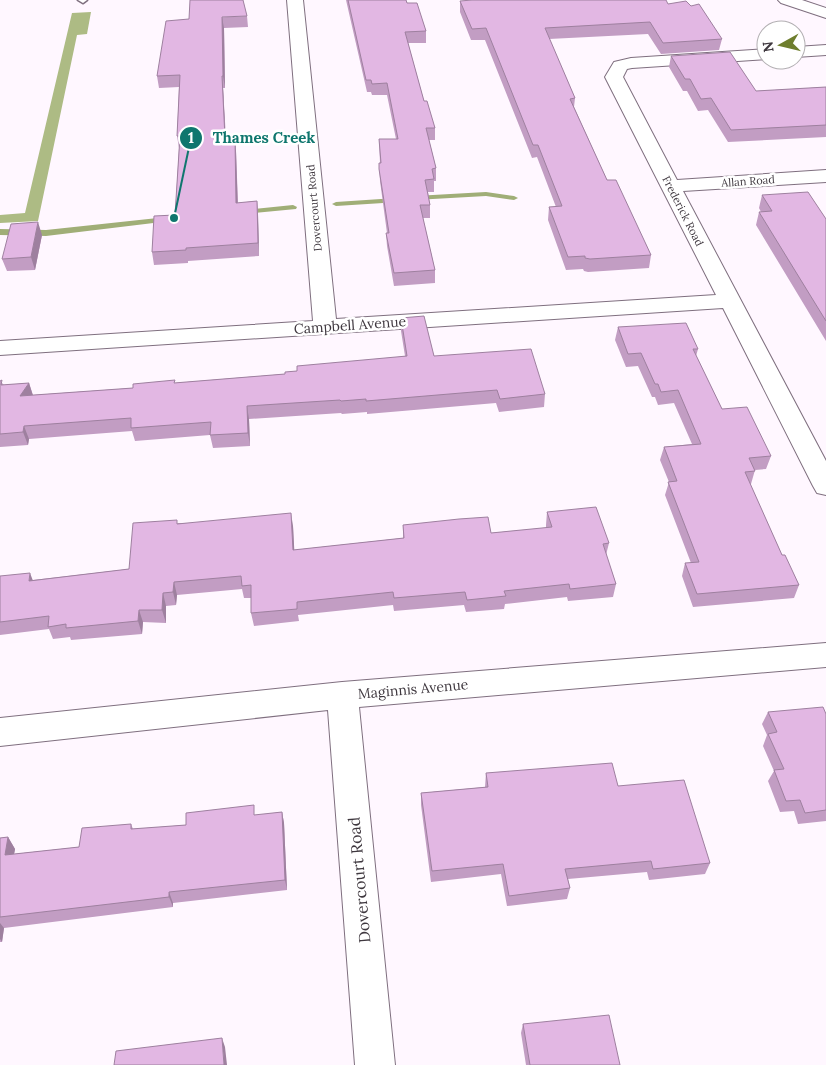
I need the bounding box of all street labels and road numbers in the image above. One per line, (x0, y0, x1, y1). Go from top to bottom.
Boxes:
street label: Dovercourt Road (303, 164, 325, 252)
street label: Allan Road (720, 172, 776, 190)
street label: Frederick Road (659, 173, 707, 249)
street label: Campbell Avenue (293, 312, 407, 338)
street label: Maginnis Avenue (357, 675, 469, 703)
street label: Dovercourt Road (343, 816, 374, 944)

